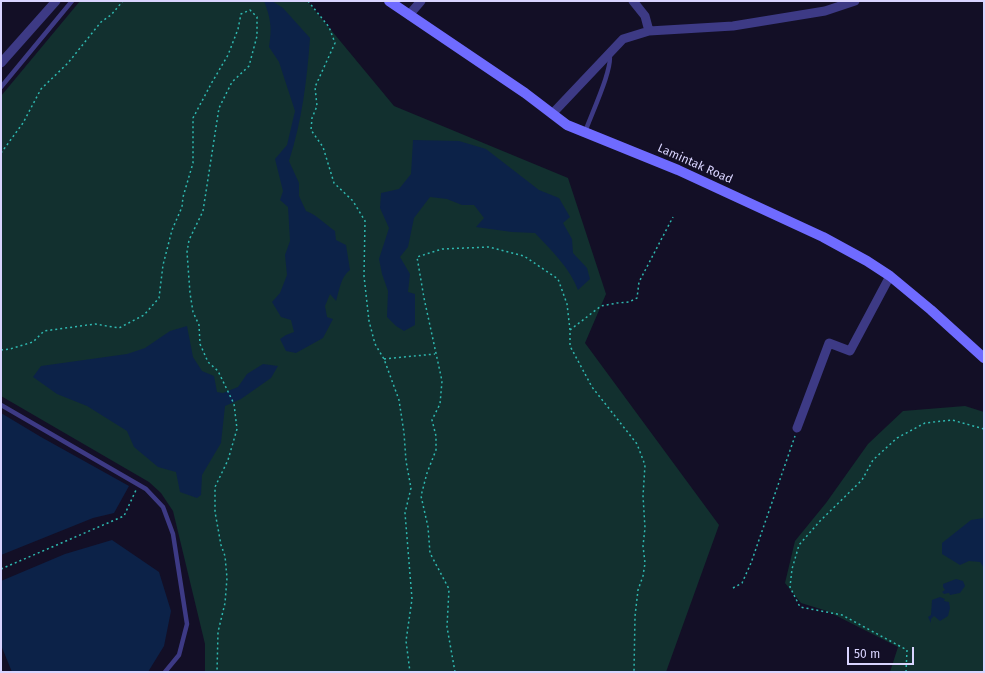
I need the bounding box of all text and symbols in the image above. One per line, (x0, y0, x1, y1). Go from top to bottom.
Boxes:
street label: Lamintak Road (655, 141, 735, 187)
scale bar (849, 639, 916, 665)
text: 50 m (854, 647, 880, 661)

